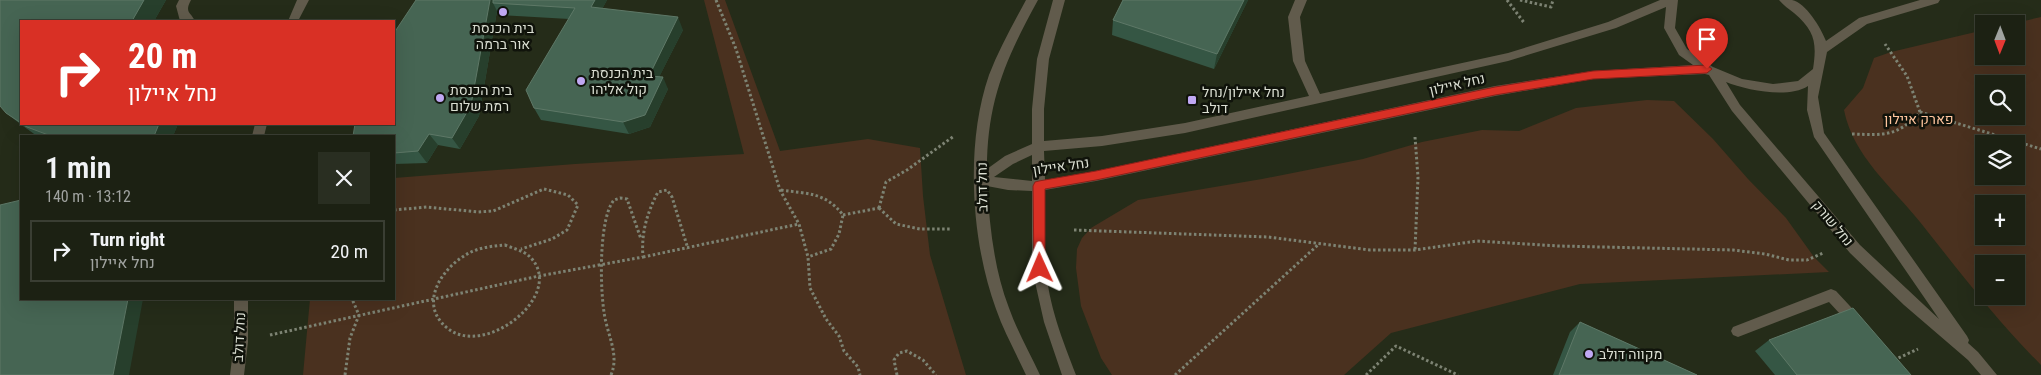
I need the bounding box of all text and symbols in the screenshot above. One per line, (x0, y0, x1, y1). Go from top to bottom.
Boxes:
marker: בית הכנסת אור ברמה (497, 6, 509, 18)
north arrow (1975, 15, 2025, 65)
map controls (1975, 15, 2025, 305)
pin (1686, 18, 1728, 69)
place label: בית הכנסת אור ברמה (472, 20, 535, 52)
icon: arrive (1693, 25, 1721, 53)
text: 20 m (128, 36, 197, 77)
icon: right (45, 40, 110, 105)
place label: בית הכנסת קול אליהו (591, 65, 654, 97)
street label: נחל איילון (1428, 70, 1486, 98)
marker: בית הכנסת קול אליהו (575, 75, 587, 87)
button: search (1975, 75, 2025, 125)
text: נחל איילון (128, 81, 217, 106)
place label: בית הכנסת רמת שלום (450, 82, 513, 114)
place label: נחל איילון/נחל דולב (1202, 84, 1285, 116)
marker: בית הכנסת רמת שלום (434, 92, 446, 104)
marker: נחל איילון/נחל דולב (1186, 94, 1198, 106)
park label: פארק איילון (1884, 111, 1954, 127)
button: layers (1975, 135, 2025, 185)
text: 1 min (45, 150, 111, 185)
button: close (318, 152, 370, 204)
street label: נחל איילון (1032, 154, 1090, 178)
street label: נחל דולב (974, 162, 990, 212)
text: 140 m · 13:12 (45, 187, 131, 206)
button: + (1975, 195, 2025, 245)
street label: נחל שורק (1809, 197, 1857, 249)
text: Turn right (90, 228, 165, 251)
icon: right (47, 237, 75, 265)
text: 20 m (331, 240, 368, 263)
position arrow (1013, 241, 1065, 293)
text: נחל איילון (90, 253, 155, 272)
button: − (1975, 255, 2025, 305)
street label: נחל דולב (230, 312, 248, 362)
place label: מקווה דולב (1599, 346, 1662, 362)
marker: מקווה דולב (1583, 348, 1595, 360)

